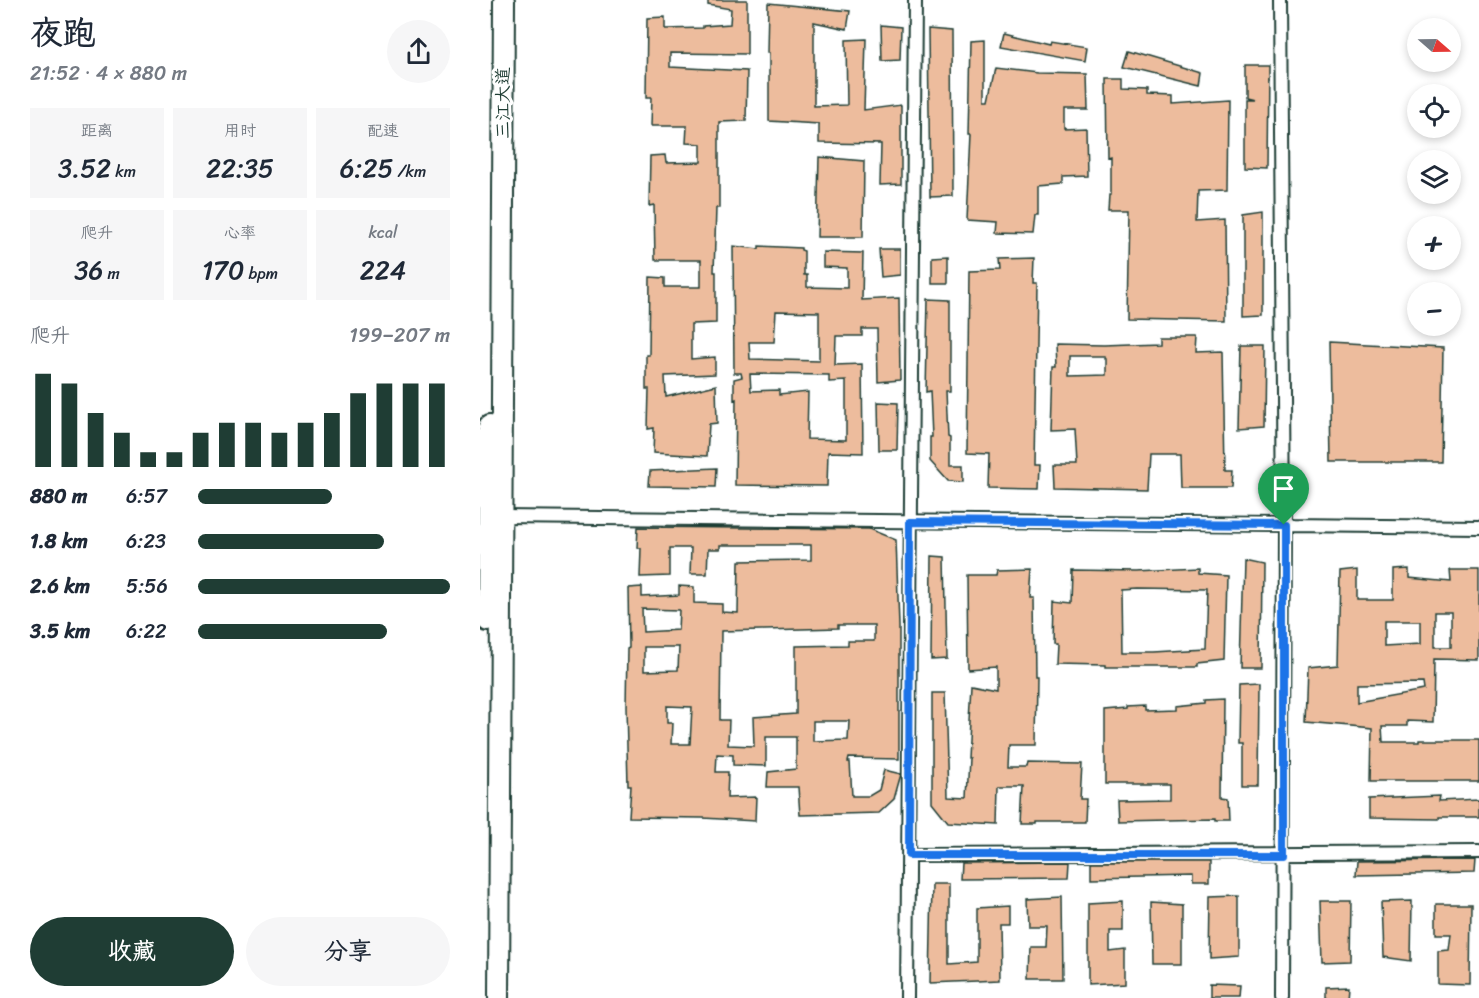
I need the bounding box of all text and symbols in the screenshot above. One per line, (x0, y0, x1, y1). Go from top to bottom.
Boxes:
text: 夜跑 (30, 4, 96, 62)
north arrow (1407, 18, 1461, 72)
map controls (1407, 18, 1461, 336)
button: share (387, 20, 450, 83)
text: 21:52 · 4 × 880 m (30, 56, 187, 91)
street label: 三江大道 (487, 67, 519, 139)
button: locate (1407, 84, 1461, 138)
text: 距离 (81, 116, 113, 145)
text: 用时 (224, 116, 256, 145)
text: 配速 (367, 116, 399, 145)
text: 3.52 (58, 145, 111, 191)
text: 22:35 (206, 145, 274, 191)
text: 6:25 (340, 145, 393, 191)
button: layers (1407, 150, 1461, 204)
text: km (111, 157, 136, 186)
text: /km (393, 157, 426, 186)
button: + (1407, 216, 1461, 270)
text: 爬升 (81, 218, 113, 247)
text: 心率 (224, 218, 256, 247)
text: kcal (368, 218, 398, 247)
text: 36 (74, 247, 103, 293)
text: 170 (202, 247, 244, 293)
text: 224 (360, 247, 406, 293)
text: m (103, 259, 120, 288)
text: bpm (244, 259, 278, 288)
button: − (1407, 282, 1461, 336)
text: 爬升 (30, 318, 70, 353)
text: 199–207 m (349, 318, 450, 353)
pin (1258, 463, 1309, 525)
icon: arrive (1267, 472, 1300, 505)
text: 880 m (30, 479, 87, 514)
text: 6:57 (126, 479, 167, 514)
text: 1.8 km (30, 524, 88, 559)
text: 6:23 (126, 524, 166, 559)
text: 2.6 km (30, 569, 90, 604)
text: 5:56 (126, 569, 168, 604)
text: 3.5 km (30, 614, 90, 649)
text: 6:22 (126, 614, 166, 649)
button: 收藏 (30, 917, 234, 986)
button: 分享 (246, 917, 450, 986)

